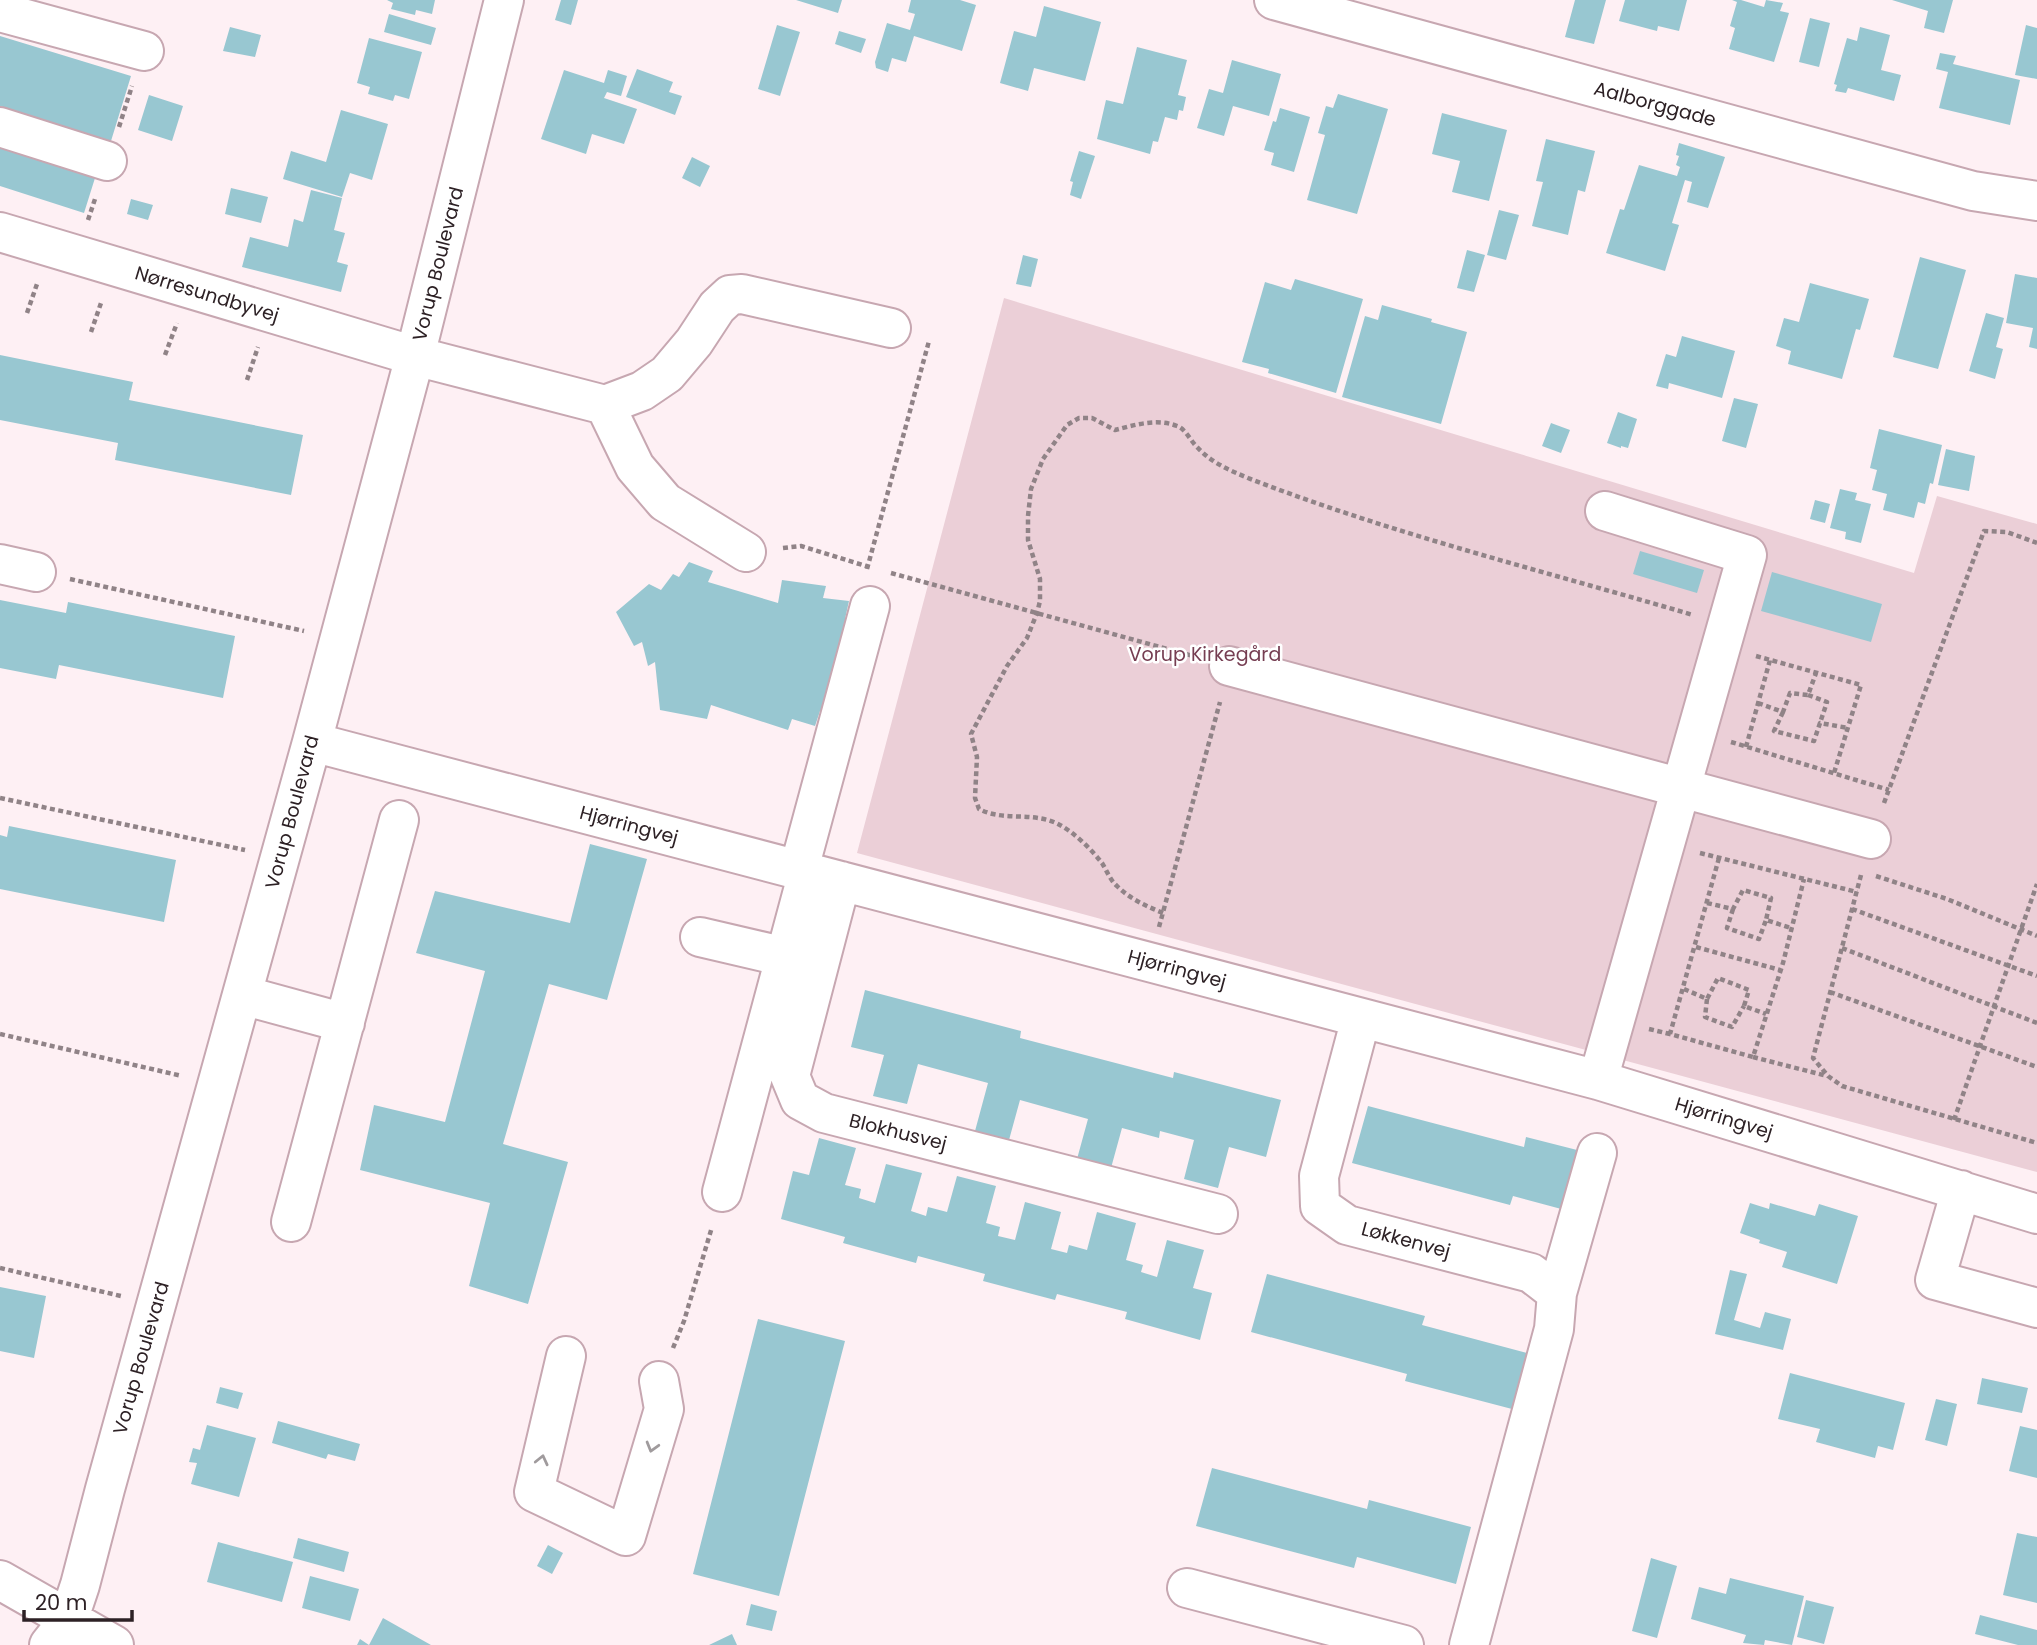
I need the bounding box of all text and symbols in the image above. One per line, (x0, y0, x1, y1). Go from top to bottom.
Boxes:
street label: Aalborggade (1591, 75, 1719, 133)
street label: Vorup Boulevard (406, 184, 470, 344)
street label: Nørresundbyvej (132, 259, 282, 329)
park label: Vorup Kirkegård (1129, 641, 1281, 668)
street label: Vorup Boulevard (259, 732, 325, 892)
street label: Hjørringvej (577, 799, 681, 851)
street label: Hjørringvej (1125, 943, 1229, 995)
street label: Hjørringvej (1672, 1090, 1776, 1146)
street label: Blokhusvej (846, 1107, 950, 1157)
street label: Løkkenvej (1359, 1215, 1453, 1265)
street label: Vorup Boulevard (106, 1278, 176, 1438)
one-way arrow (646, 1441, 661, 1453)
one-way arrow (533, 1454, 548, 1466)
scale bar (24, 1578, 133, 1622)
text: 20 m (35, 1588, 88, 1617)

